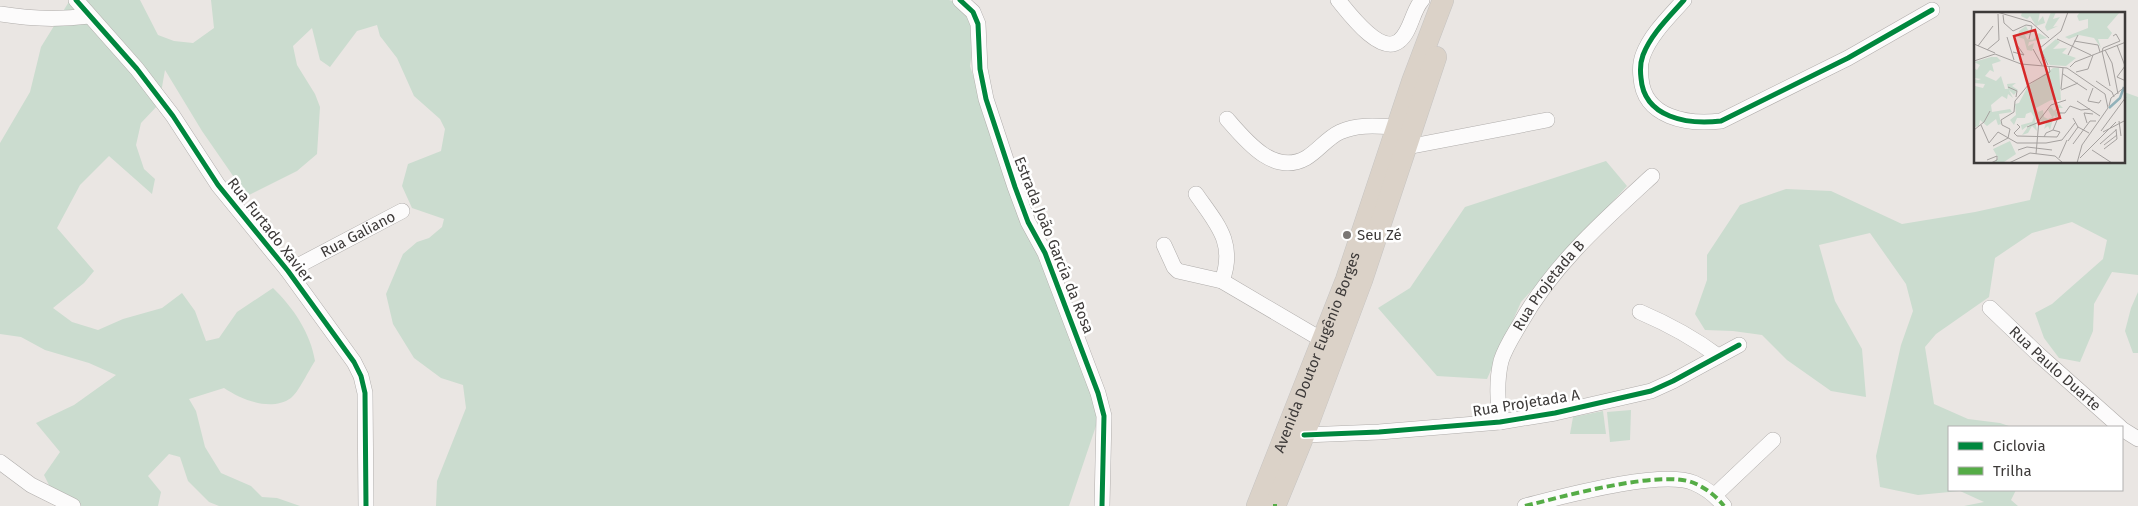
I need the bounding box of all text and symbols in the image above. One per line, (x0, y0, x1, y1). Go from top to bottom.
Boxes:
inset map (1974, 12, 2126, 164)
street label: Estrada João García da Rosa (1010, 154, 1098, 336)
street label: Rua Furtado Xavier (224, 174, 317, 286)
street label: Rua Galiano (318, 207, 398, 261)
place label: Seu Zé (1357, 226, 1402, 244)
marker: Seu Zé (1341, 229, 1353, 241)
street label: Rua Projetada B (1509, 237, 1588, 334)
street label: Avenida Doutor Eugênio Borges (1270, 250, 1364, 455)
street label: Rua Paulo Duarte (2006, 322, 2105, 415)
street label: Rua Projetada A (1471, 386, 1581, 420)
legend (1948, 426, 2123, 491)
text: Ciclovia (1993, 437, 2046, 455)
text: Trilha (1993, 462, 2032, 480)

